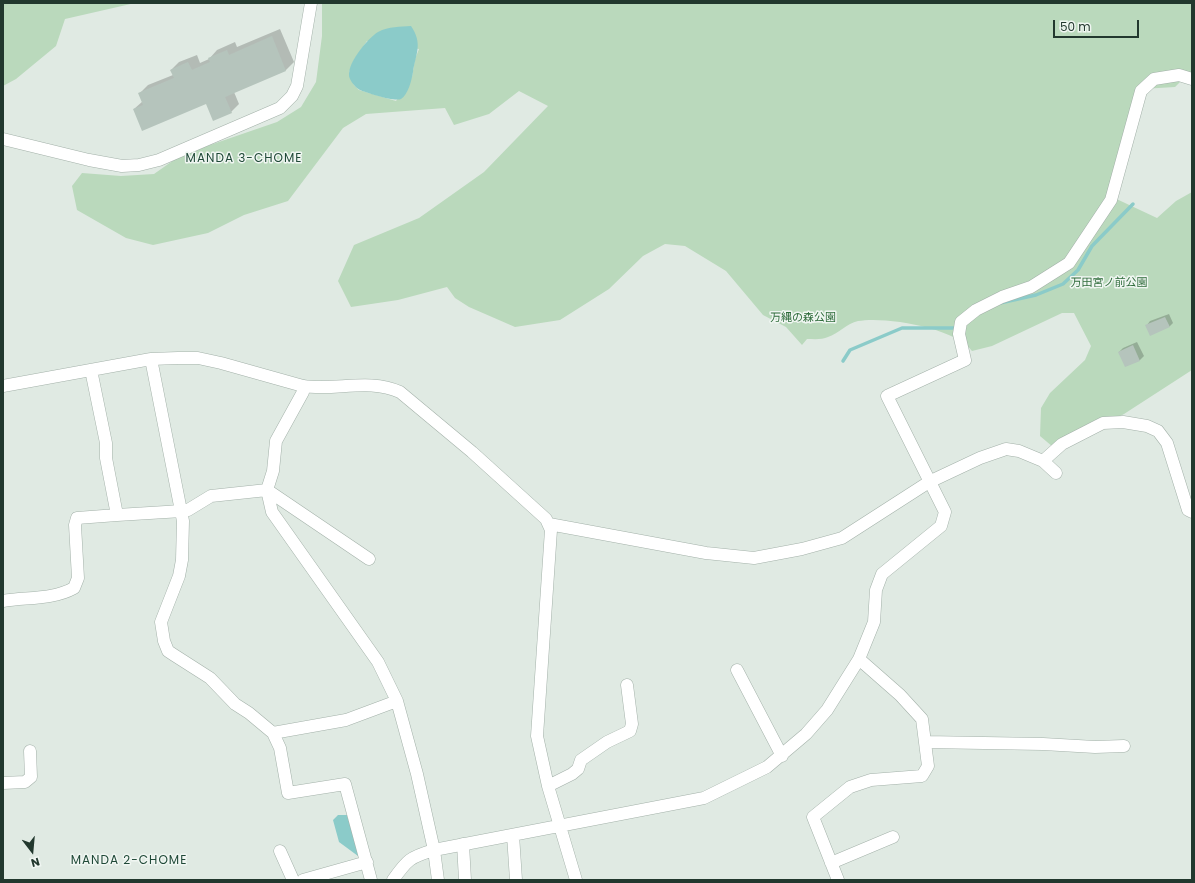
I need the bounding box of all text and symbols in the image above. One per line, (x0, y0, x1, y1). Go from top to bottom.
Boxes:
scale bar (1055, 12, 1141, 38)
text: 50 m (1060, 18, 1091, 35)
district label: MANDA 3-CHOME (186, 152, 302, 166)
park label: 万田宮ノ前公園 (1071, 276, 1147, 290)
park label: 万縄の森公園 (770, 311, 836, 325)
north arrow (12, 831, 52, 871)
text: N (29, 854, 41, 871)
district label: MANDA 2-CHOME (71, 854, 187, 868)

